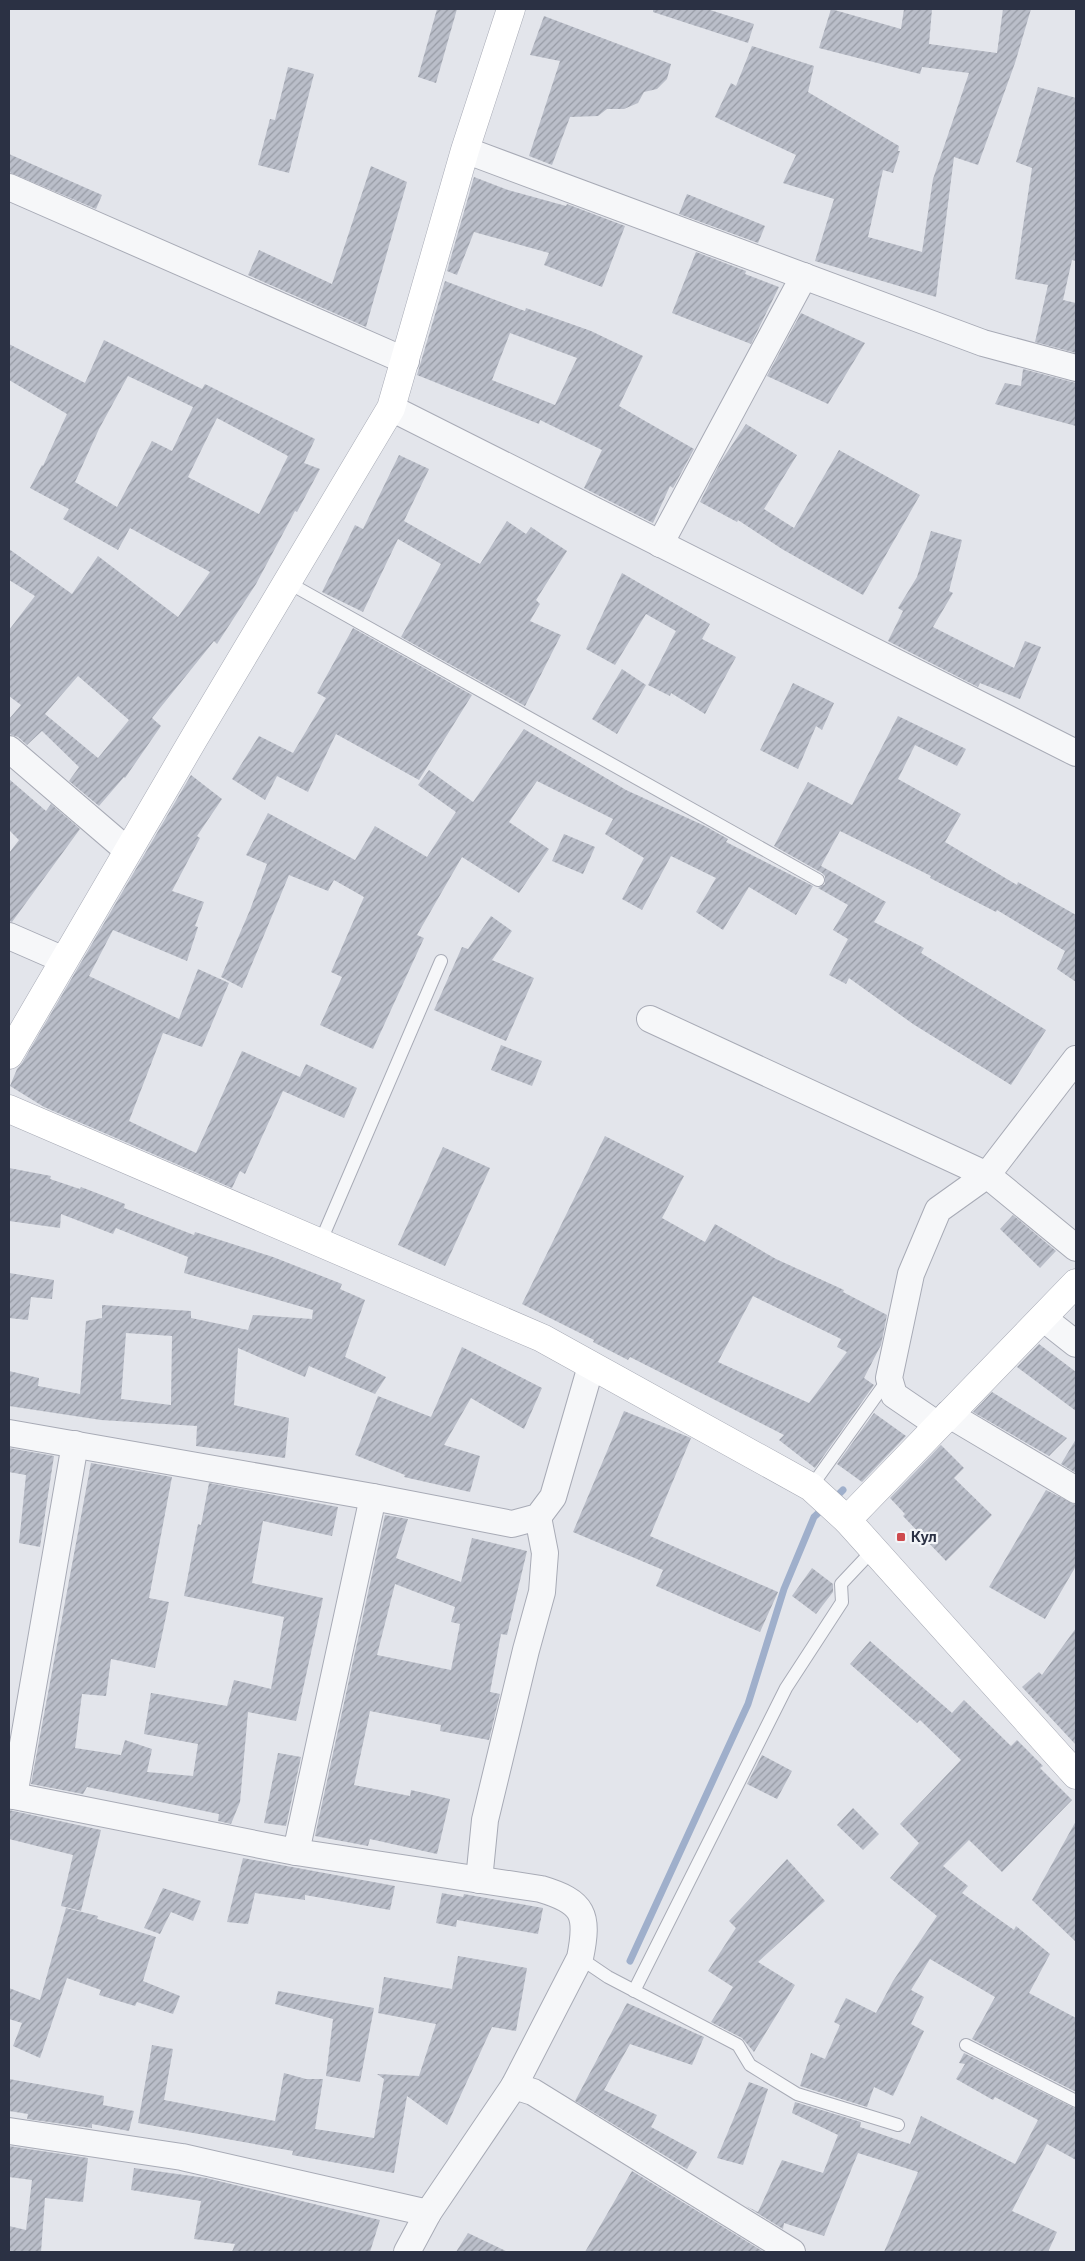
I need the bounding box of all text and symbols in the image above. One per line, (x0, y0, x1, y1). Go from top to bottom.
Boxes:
place label: Кул (911, 1528, 937, 1545)
marker: Кул (895, 1531, 907, 1543)

